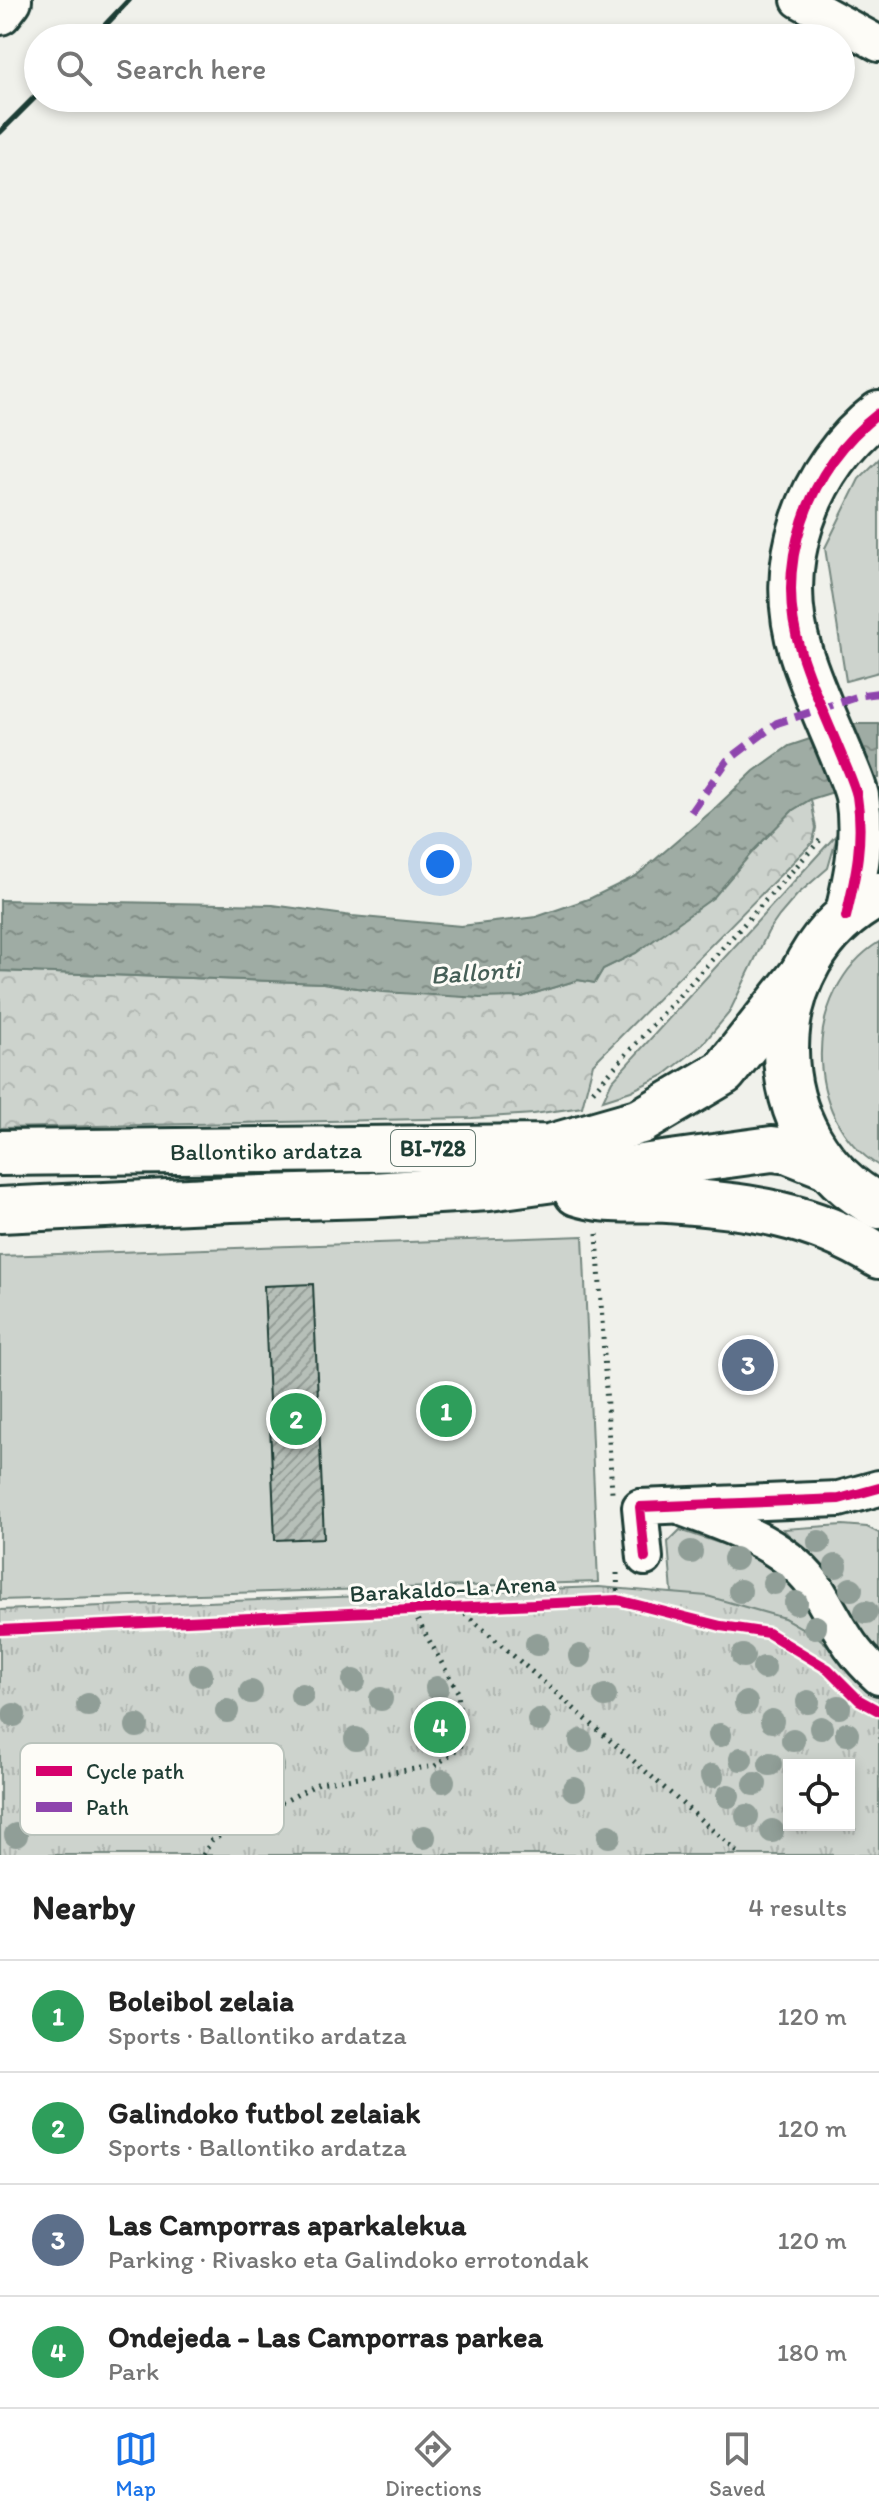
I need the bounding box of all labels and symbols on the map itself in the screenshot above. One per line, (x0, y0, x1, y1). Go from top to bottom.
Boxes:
your location (420, 844, 460, 884)
water label: Ballonti (429, 953, 523, 991)
road number: BI-728 (391, 1130, 475, 1166)
street label: Ballontiko ardatza (170, 1135, 363, 1166)
pin: 3 (722, 1335, 774, 1395)
pin: 1 (420, 1381, 472, 1441)
pin: 2 (270, 1389, 322, 1449)
street label: Barakaldo-La Arena (349, 1568, 558, 1608)
pin: 4 (414, 1697, 466, 1757)
legend (20, 1743, 284, 1835)
text: Cycle path (86, 1758, 185, 1785)
text: Path (86, 1794, 129, 1821)

